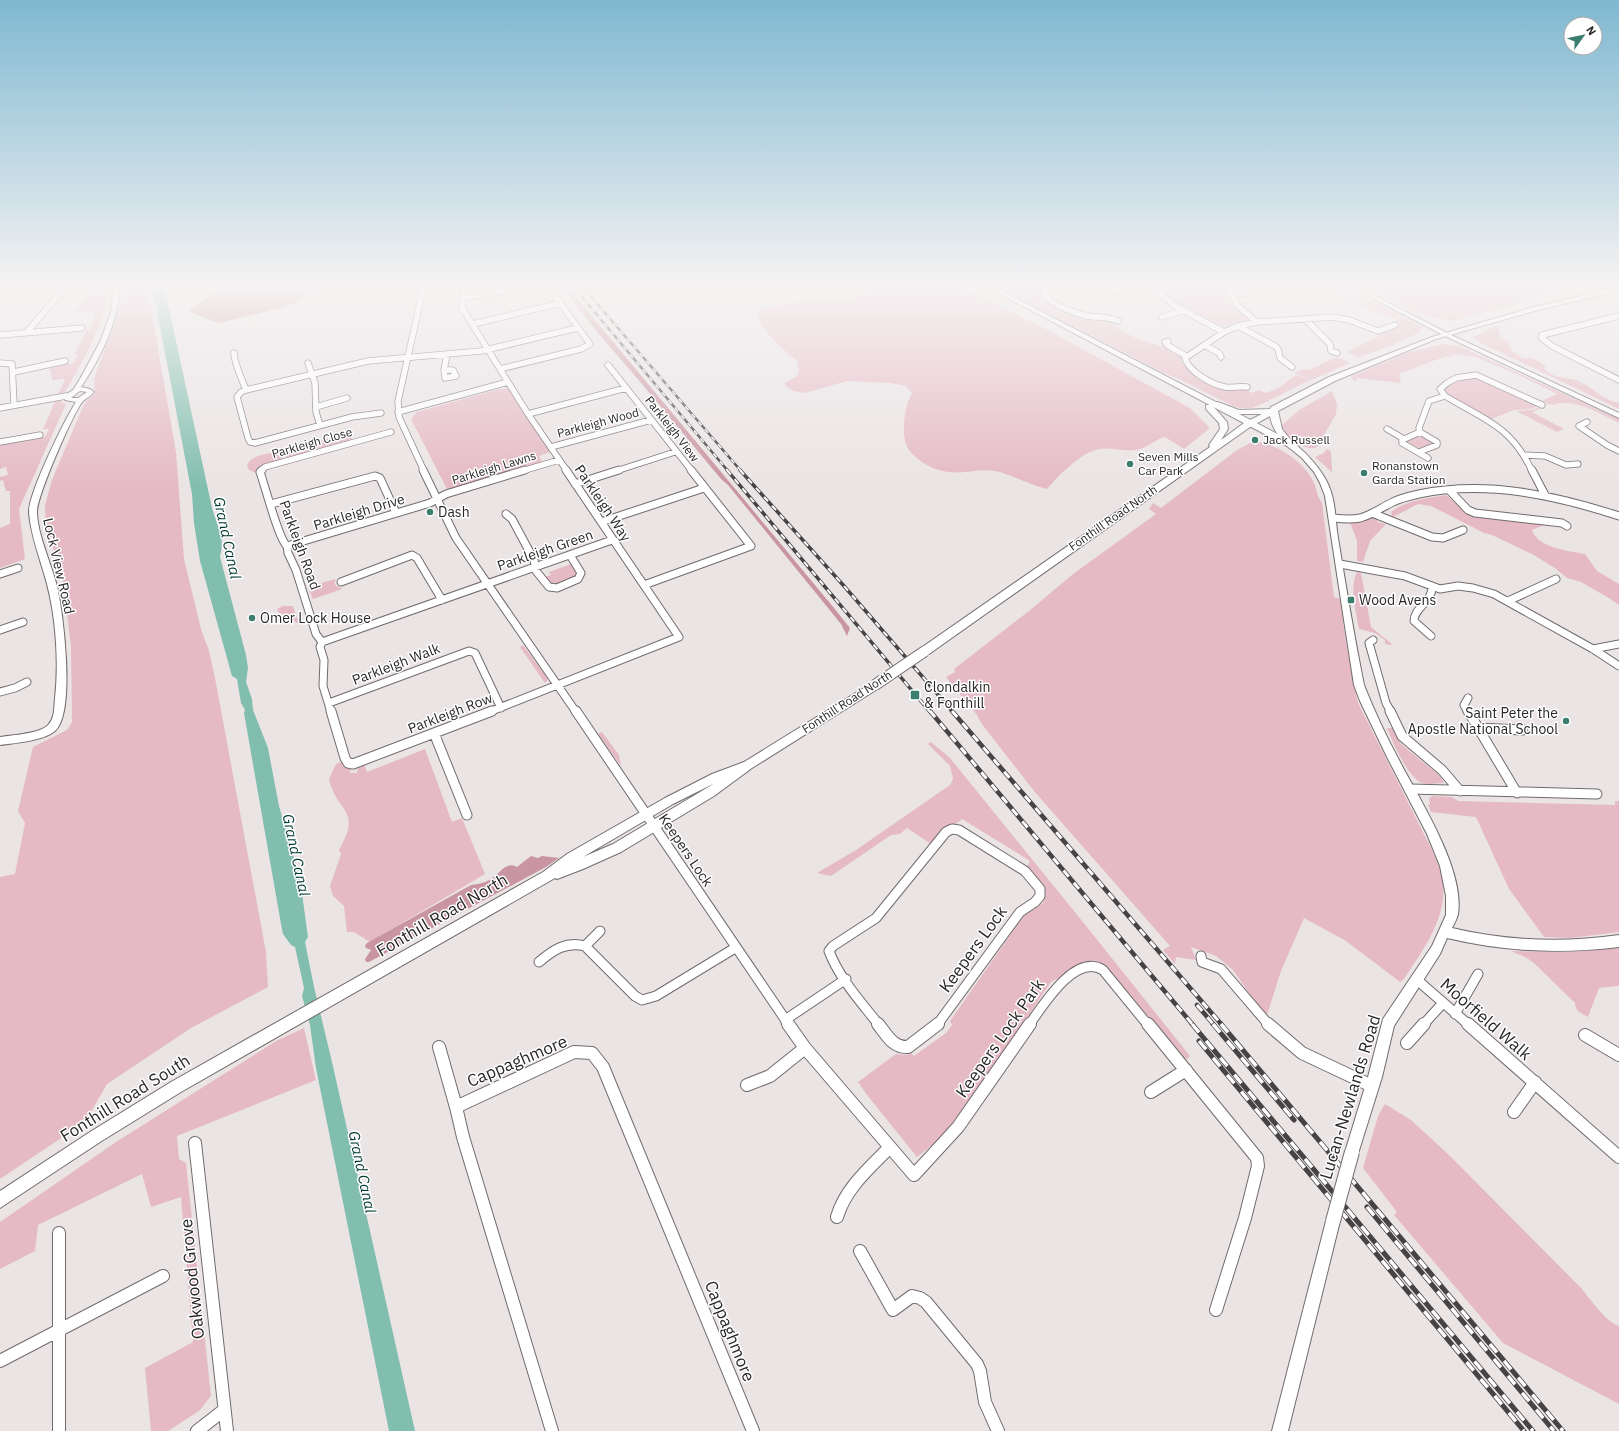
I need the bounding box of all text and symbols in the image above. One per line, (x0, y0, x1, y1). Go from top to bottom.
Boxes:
north arrow (1563, 16, 1603, 56)
text: N (1583, 23, 1599, 38)
street label: Parkleigh View (642, 393, 703, 465)
street label: Parkleigh Wood (555, 404, 640, 441)
street label: Parkleigh Close (270, 424, 354, 461)
place label: Jack Russell (1263, 432, 1330, 447)
marker: Jack Russell (1250, 435, 1260, 445)
street label: Parkleigh Lawns (450, 448, 538, 487)
place label: Seven Mills Car Park (1138, 449, 1199, 478)
place label: Ronanstown Garda Station (1372, 458, 1446, 487)
marker: Seven Mills Car Park (1125, 459, 1135, 469)
street label: Parkleigh Way (571, 461, 635, 545)
marker: Ronanstown Garda Station (1359, 468, 1369, 478)
street label: Fonthill Road North (1066, 482, 1160, 554)
street label: Parkleigh Drive (311, 489, 407, 534)
water label: Grand Canal (210, 495, 245, 581)
street label: Parkleigh Road (275, 498, 325, 592)
place label: Dash (438, 503, 470, 521)
marker: Dash (425, 507, 435, 517)
street label: Lock View Road (39, 516, 79, 616)
street label: Parkleigh Green (495, 525, 595, 575)
place label: Wood Avens (1359, 591, 1436, 609)
marker: Wood Avens (1346, 595, 1356, 605)
place label: Omer Lock House (260, 609, 371, 627)
marker: Omer Lock House (247, 613, 257, 623)
street label: Parkleigh Walk (349, 639, 443, 689)
street label: Fonthill Road North (799, 667, 895, 736)
place label: Clondalkin & Fonthill (924, 678, 991, 712)
street label: Parkleigh Row (405, 689, 495, 737)
marker: Clondalkin & Fonthill (909, 689, 921, 701)
place label: Saint Peter the Apostle National School (1408, 704, 1558, 738)
marker: Saint Peter the Apostle National School (1561, 716, 1571, 726)
street label: Keepers Lock (655, 810, 717, 890)
water label: Grand Canal (279, 812, 314, 898)
street label: Fonthill Road North (372, 869, 512, 961)
street label: Keepers Lock (934, 901, 1012, 997)
street label: Moorfield Walk (1436, 973, 1536, 1065)
street label: Keepers Lock Park (951, 974, 1049, 1102)
street label: Lucan-Newlands Road (1314, 1012, 1386, 1182)
street label: Cappaghmore (463, 1030, 571, 1092)
street label: Fonthill Road South (56, 1049, 194, 1147)
water label: Grand Canal (345, 1129, 380, 1215)
street label: Oakwood Grove (175, 1218, 209, 1340)
street label: Cappaghmore (700, 1277, 760, 1385)

